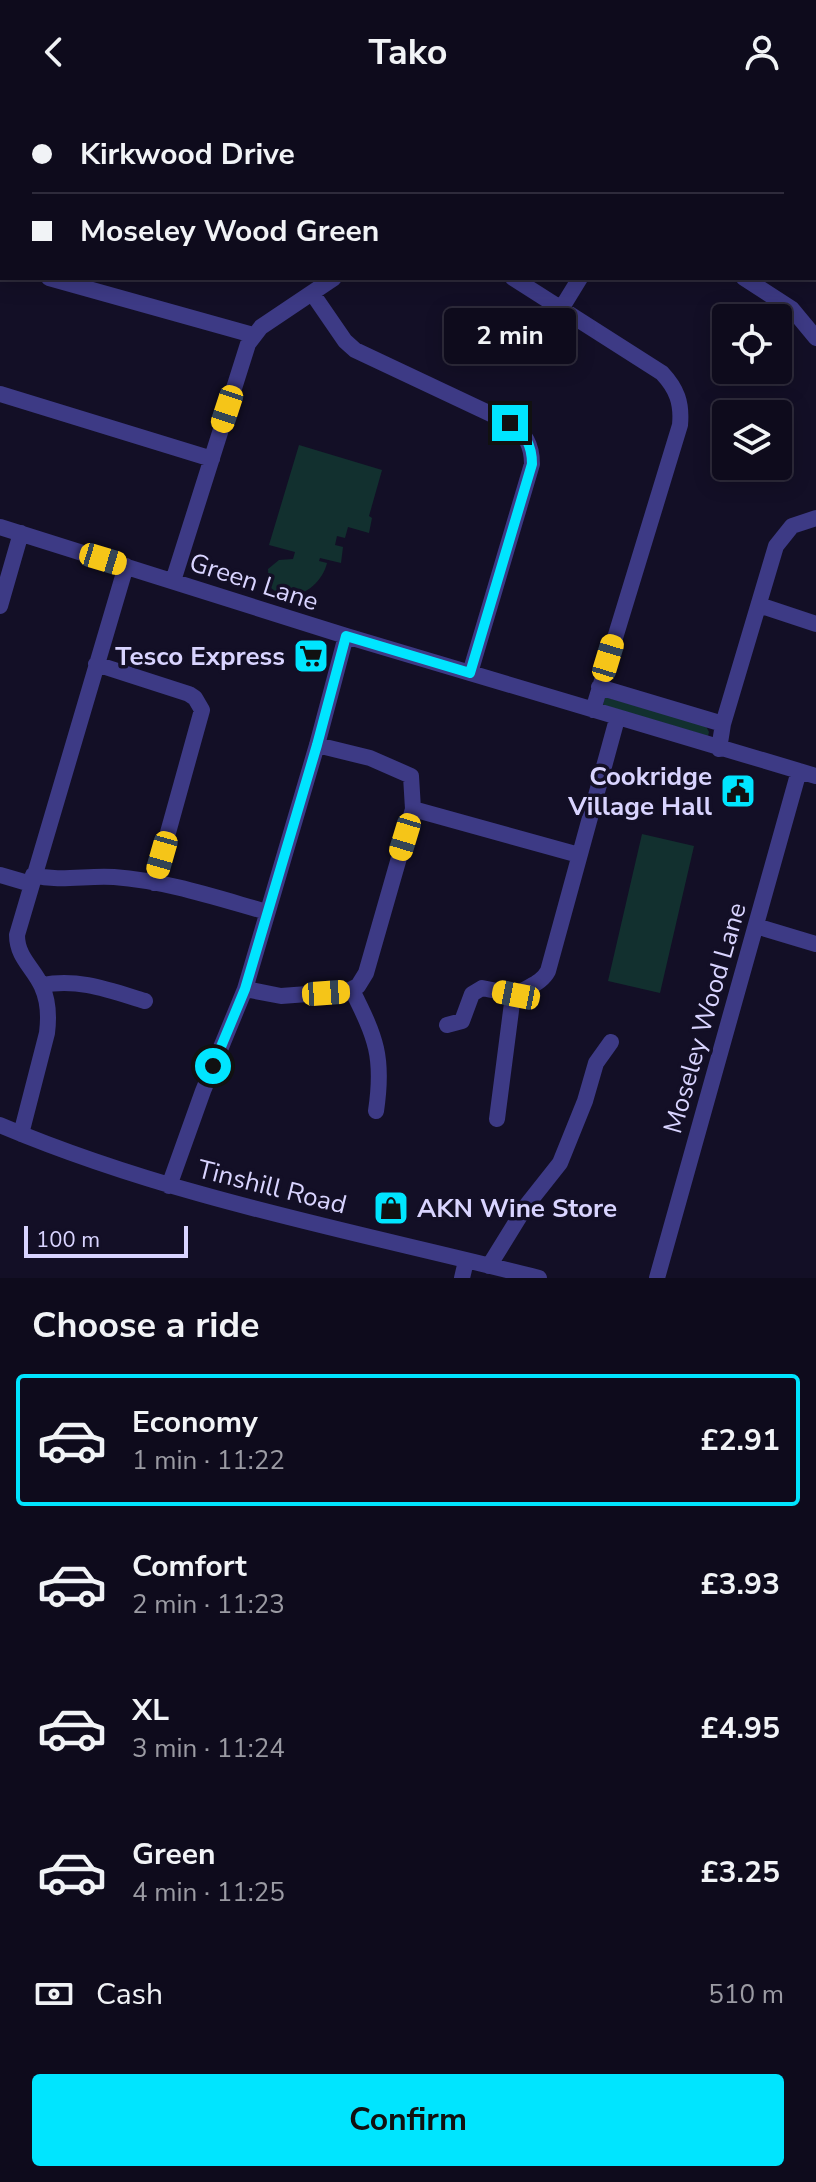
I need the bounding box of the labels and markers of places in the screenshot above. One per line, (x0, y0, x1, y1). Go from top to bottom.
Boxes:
supermarket icon: Tesco Express (292, 637, 330, 675)
place label: Tesco Express (115, 639, 285, 674)
place label: Cookridge Village Hall (567, 759, 713, 824)
public building icon: Cookridge Village Hall (719, 772, 757, 810)
shop icon: AKN Wine Store (372, 1189, 410, 1227)
place label: AKN Wine Store (417, 1191, 617, 1226)

